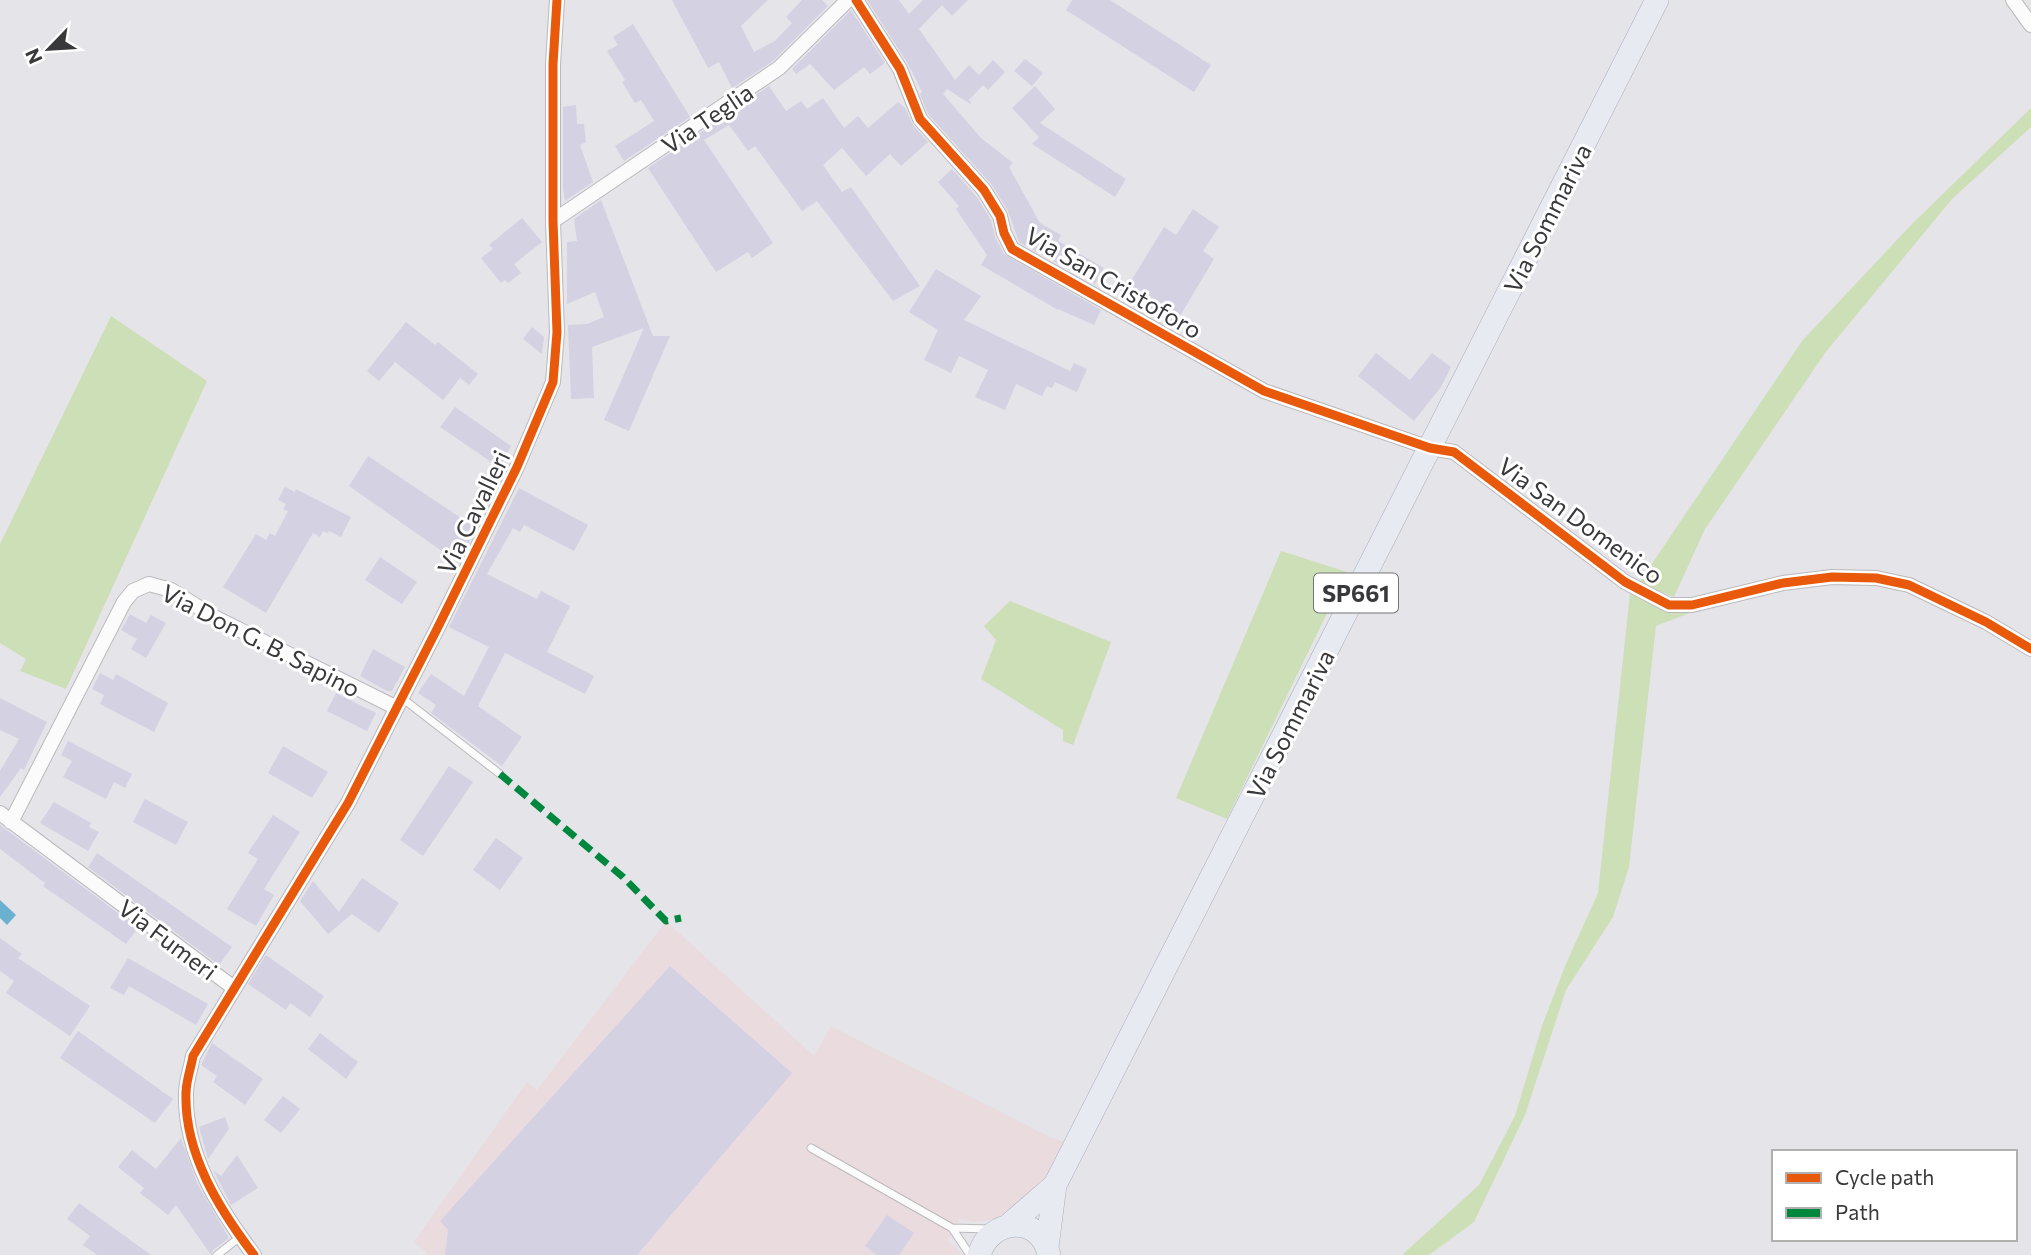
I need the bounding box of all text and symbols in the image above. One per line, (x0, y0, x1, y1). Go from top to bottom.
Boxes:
north arrow (14, 14, 84, 84)
text: N (20, 45, 47, 68)
street label: Via Teglia (656, 77, 758, 159)
street label: Via Sommariva (1497, 139, 1597, 297)
street label: Via San Cristoforo (1021, 220, 1207, 344)
street label: Via Cavalleri (431, 446, 515, 578)
street label: Via San Domenico (1493, 451, 1669, 589)
road number: SP661 (1314, 573, 1398, 612)
street label: Via Don G. B. Sapino (157, 577, 365, 703)
street label: Via Sommariva (1240, 645, 1340, 803)
street label: Via Fumeri (113, 893, 223, 985)
legend (1772, 1150, 2017, 1241)
text: Cycle path (1835, 1164, 1934, 1189)
text: Path (1835, 1199, 1880, 1224)

